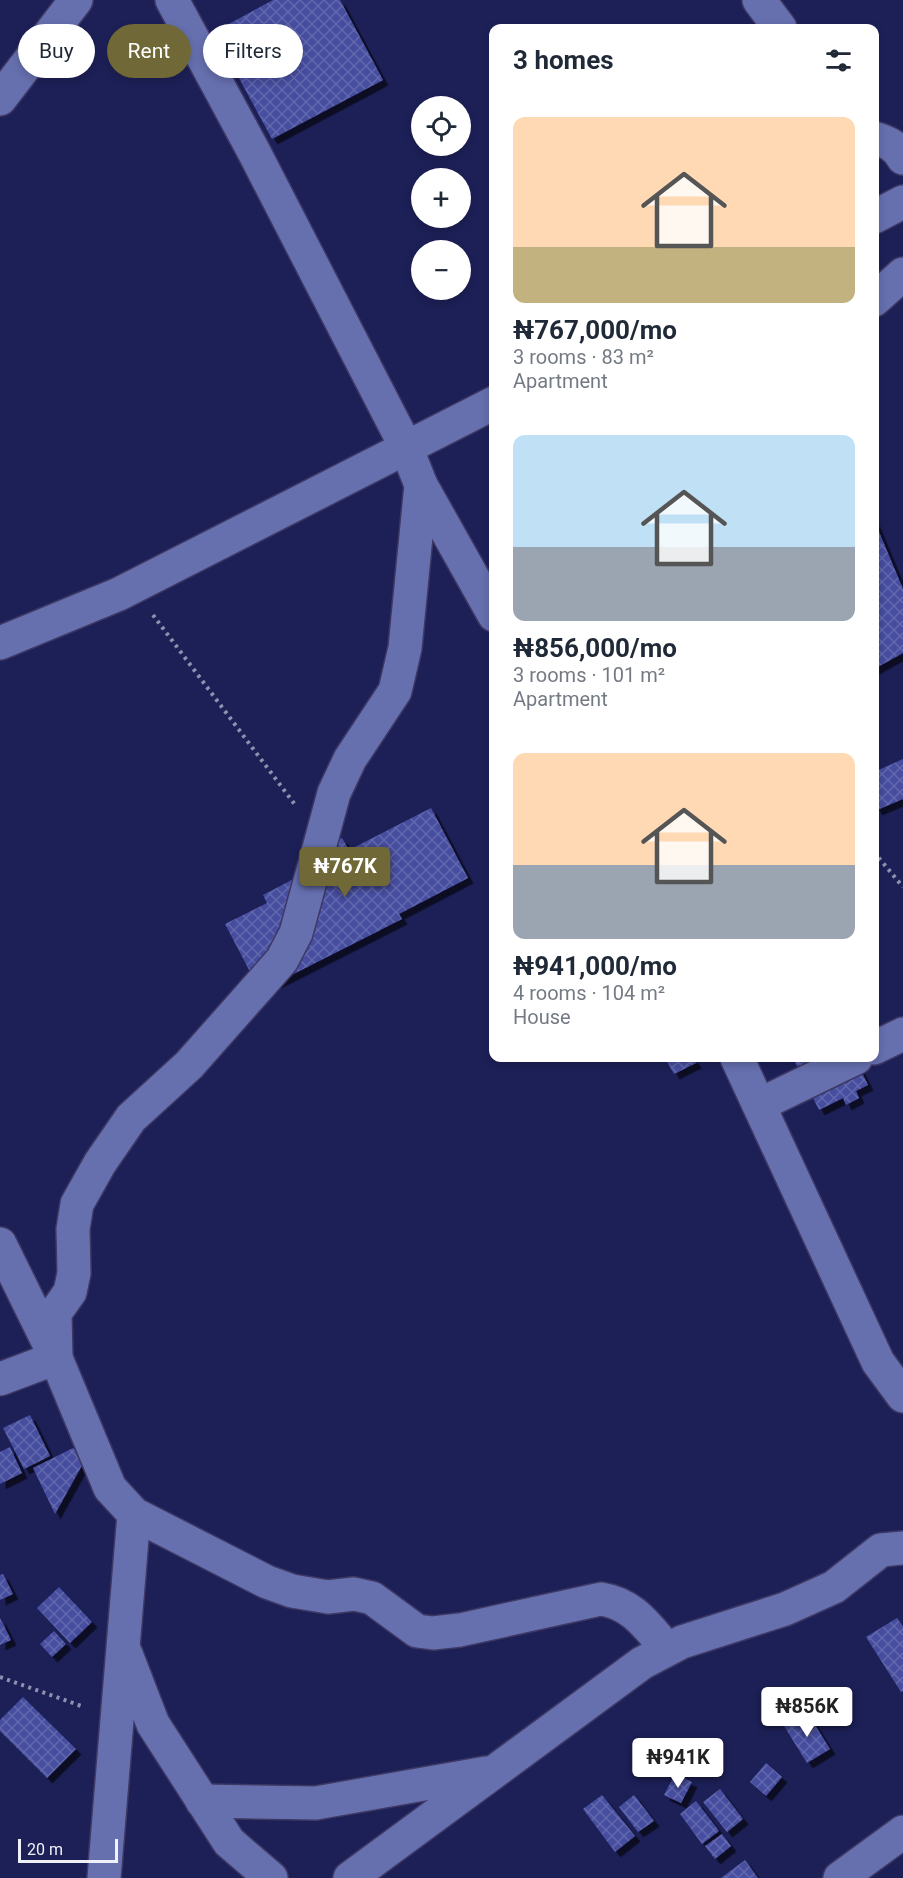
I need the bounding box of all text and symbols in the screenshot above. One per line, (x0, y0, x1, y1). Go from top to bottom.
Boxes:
chip: Buy (18, 24, 95, 78)
chip: Rent (107, 24, 191, 78)
chip: Filters (203, 24, 303, 78)
icon: filters (822, 44, 855, 77)
text: 3 homes (513, 45, 614, 75)
map controls (411, 96, 471, 300)
button: locate (411, 96, 471, 156)
icon: home (630, 156, 738, 264)
button: + (411, 168, 471, 228)
button: − (411, 240, 471, 300)
text: ₦767,000/mo (513, 315, 677, 345)
text: 3 rooms · 83 m² (513, 345, 654, 369)
text: Apartment (513, 369, 608, 393)
icon: home (630, 474, 738, 582)
text: ₦856,000/mo (513, 633, 677, 663)
text: 3 rooms · 101 m² (513, 663, 665, 687)
text: Apartment (513, 687, 608, 711)
icon: home (630, 792, 738, 900)
pin: ₦767K (303, 847, 387, 898)
text: ₦767K (313, 854, 377, 878)
text: ₦941,000/mo (513, 951, 677, 981)
text: 4 rooms · 104 m² (513, 981, 665, 1005)
text: House (513, 1005, 571, 1029)
pin: ₦856K (765, 1687, 849, 1738)
text: ₦856K (775, 1694, 839, 1718)
pin: ₦941K (636, 1738, 720, 1789)
text: ₦941K (646, 1745, 710, 1769)
scale bar (18, 1836, 118, 1864)
text: 20 m (27, 1840, 63, 1859)

